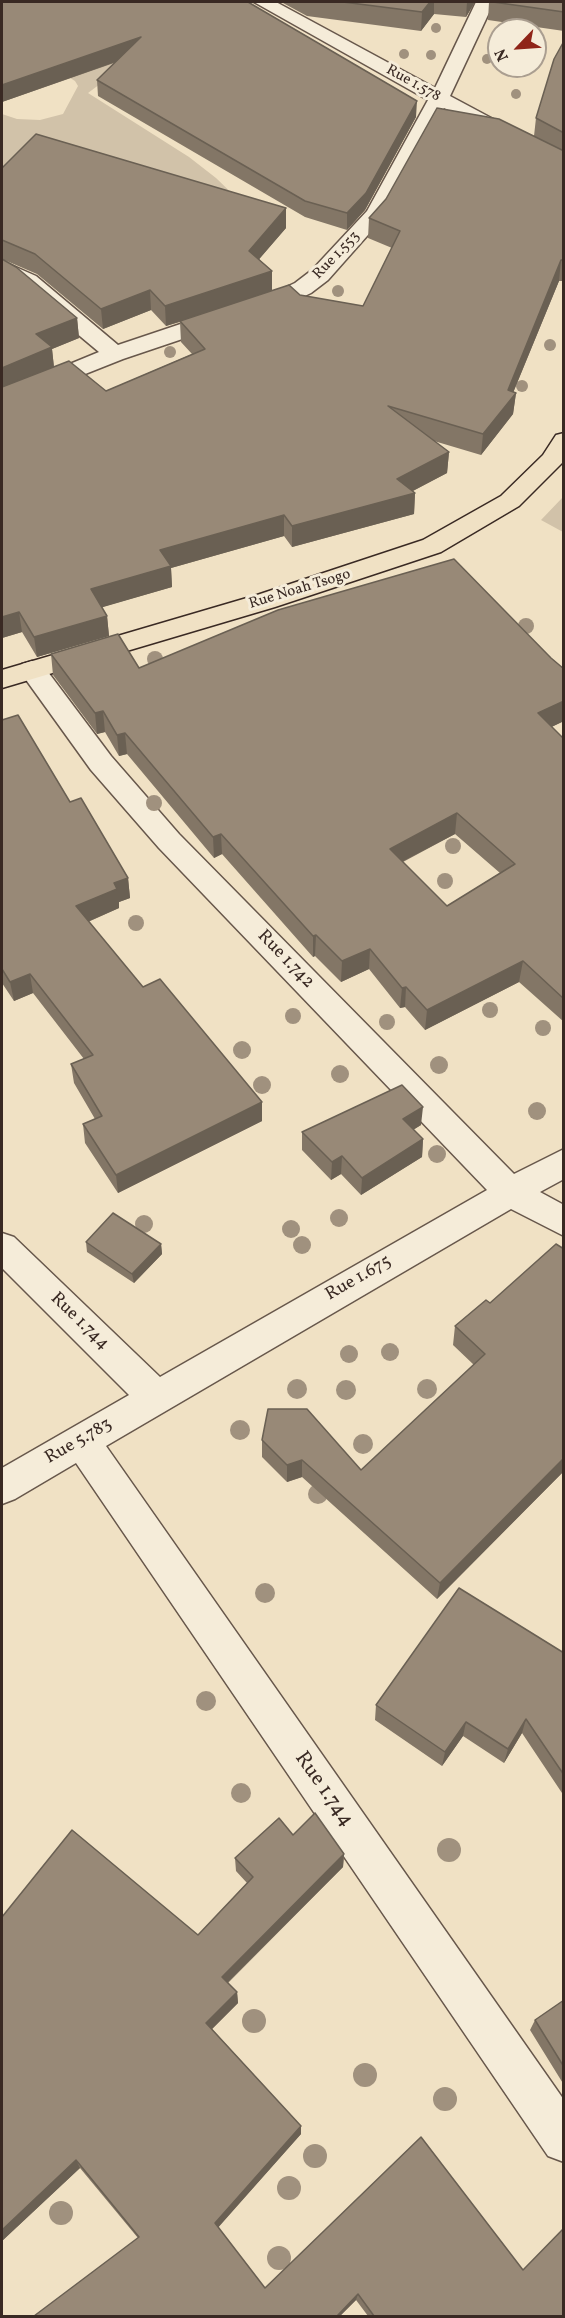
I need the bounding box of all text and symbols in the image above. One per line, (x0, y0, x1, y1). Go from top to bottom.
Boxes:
north arrow (487, 18, 547, 78)
text: N (490, 45, 515, 65)
street label: Rue 1.578 (383, 62, 443, 106)
street label: Rue 1.553 (310, 228, 364, 284)
street label: Rue Noah Tsogo (247, 566, 353, 614)
street label: Rue 1.742 (252, 926, 318, 994)
street label: Rue 1.675 (322, 1252, 396, 1306)
street label: Rue 1.744 (45, 1289, 113, 1355)
street label: Rue 5.783 (42, 1414, 116, 1470)
street label: Rue 1.744 (288, 1747, 358, 1833)

